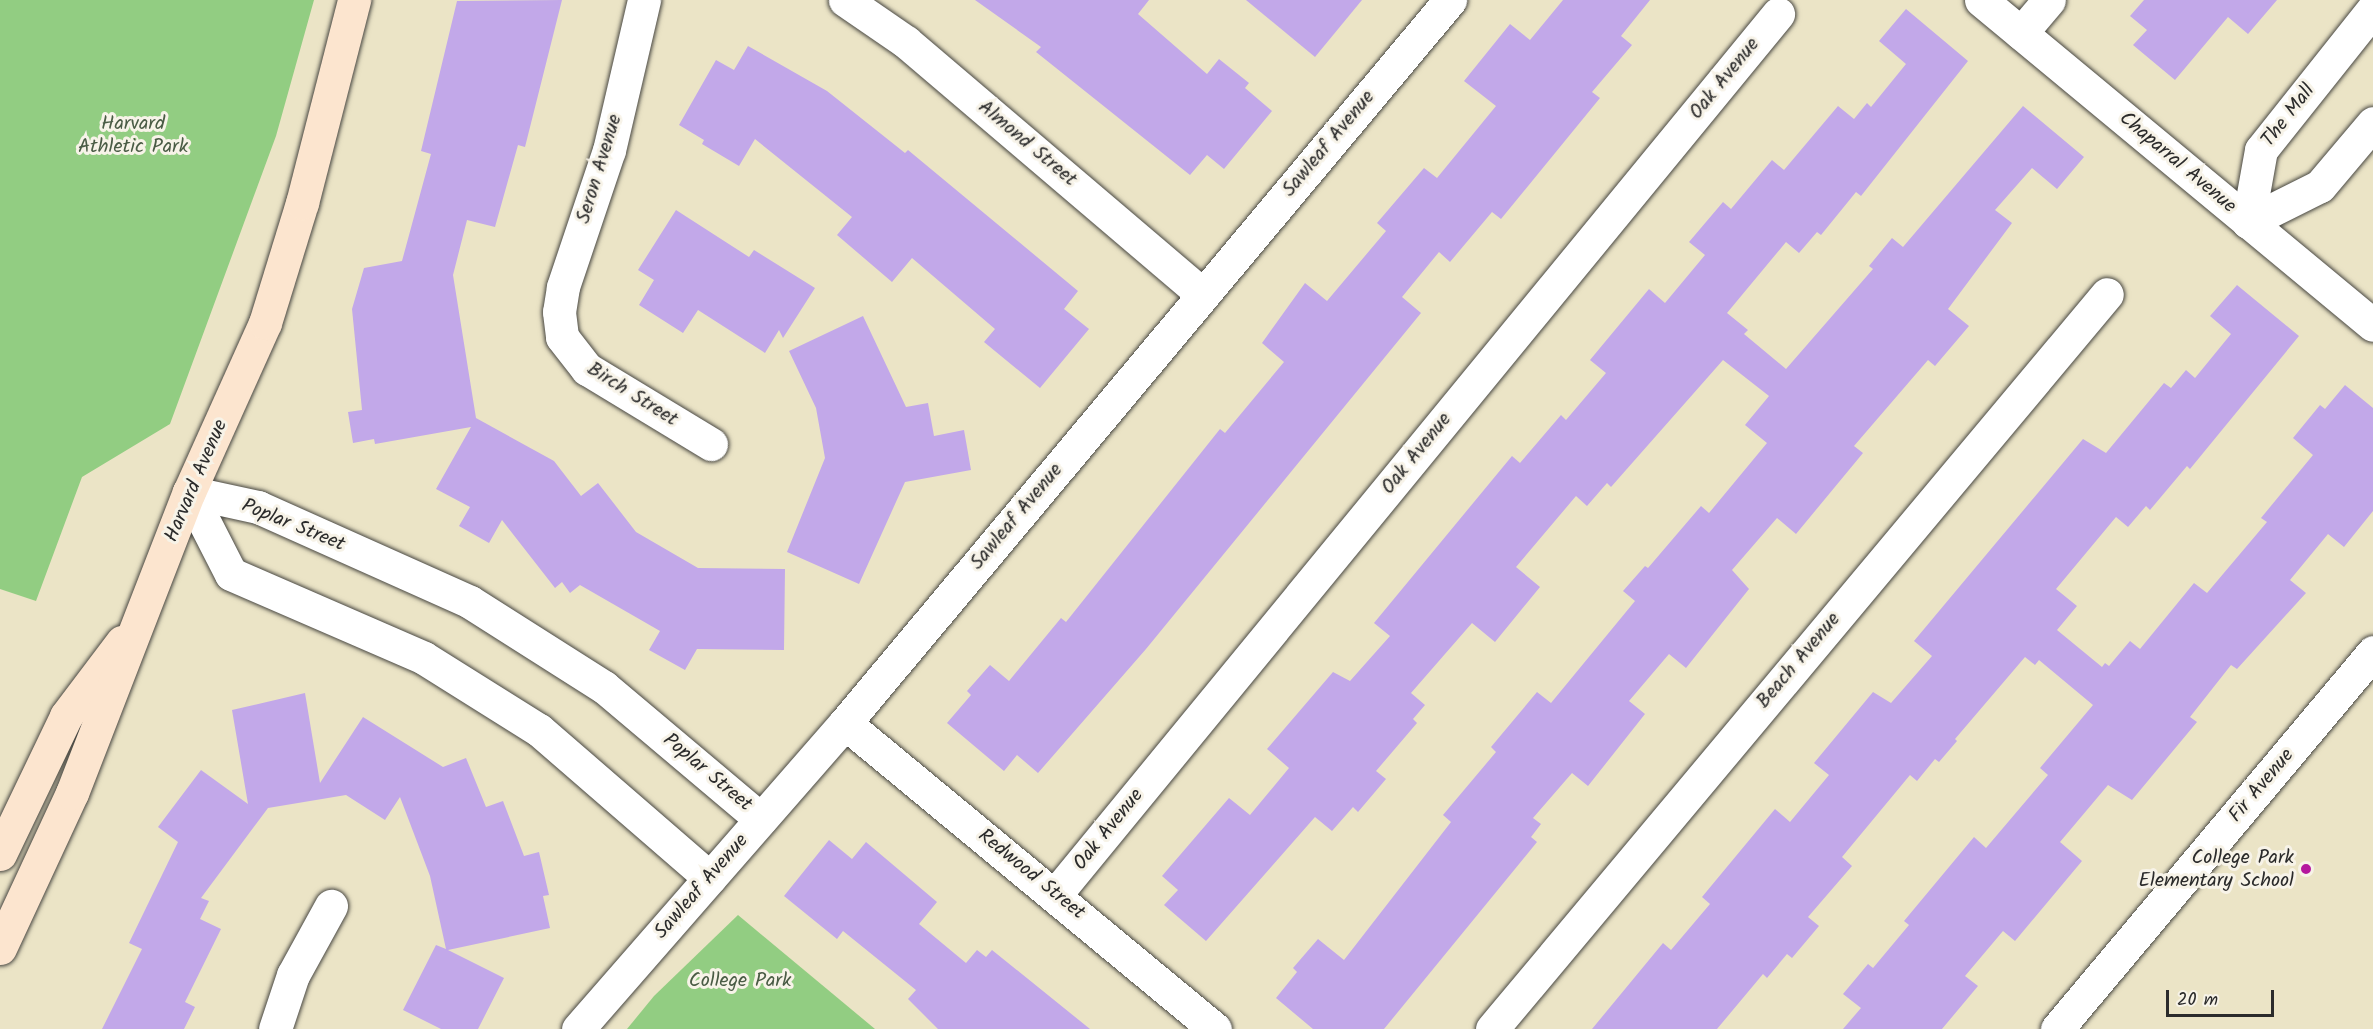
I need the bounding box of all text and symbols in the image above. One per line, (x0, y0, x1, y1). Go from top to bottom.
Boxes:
street label: Oak Avenue (1685, 33, 1765, 125)
street label: The Mall (2257, 80, 2321, 152)
street label: Sawleaf Avenue (1278, 86, 1380, 202)
street label: Almond Street (973, 96, 1081, 192)
street label: Chaparral Avenue (2114, 107, 2240, 219)
street label: Seron Avenue (572, 112, 628, 226)
park label: Harvard Athletic Park (78, 113, 188, 160)
street label: Birch Street (582, 358, 682, 432)
street label: Oak Avenue (1377, 408, 1457, 500)
street label: Harvard Avenue (160, 416, 234, 546)
street label: Sawleaf Avenue (966, 459, 1068, 575)
street label: Poplar Street (238, 494, 348, 558)
street label: Beach Avenue (1752, 608, 1846, 714)
street label: Poplar Street (657, 729, 757, 817)
street label: Fir Avenue (2224, 744, 2300, 828)
street label: Oak Avenue (1069, 784, 1149, 876)
street label: Redwood Street (973, 824, 1089, 926)
street label: Sawleaf Avenue (650, 830, 754, 944)
place label: College Park Elementary School (2138, 846, 2294, 893)
marker: College Park Elementary School (2299, 862, 2313, 876)
park label: College Park (689, 969, 791, 993)
scale bar (2169, 978, 2277, 1016)
text: 20 m (2177, 986, 2218, 1015)

